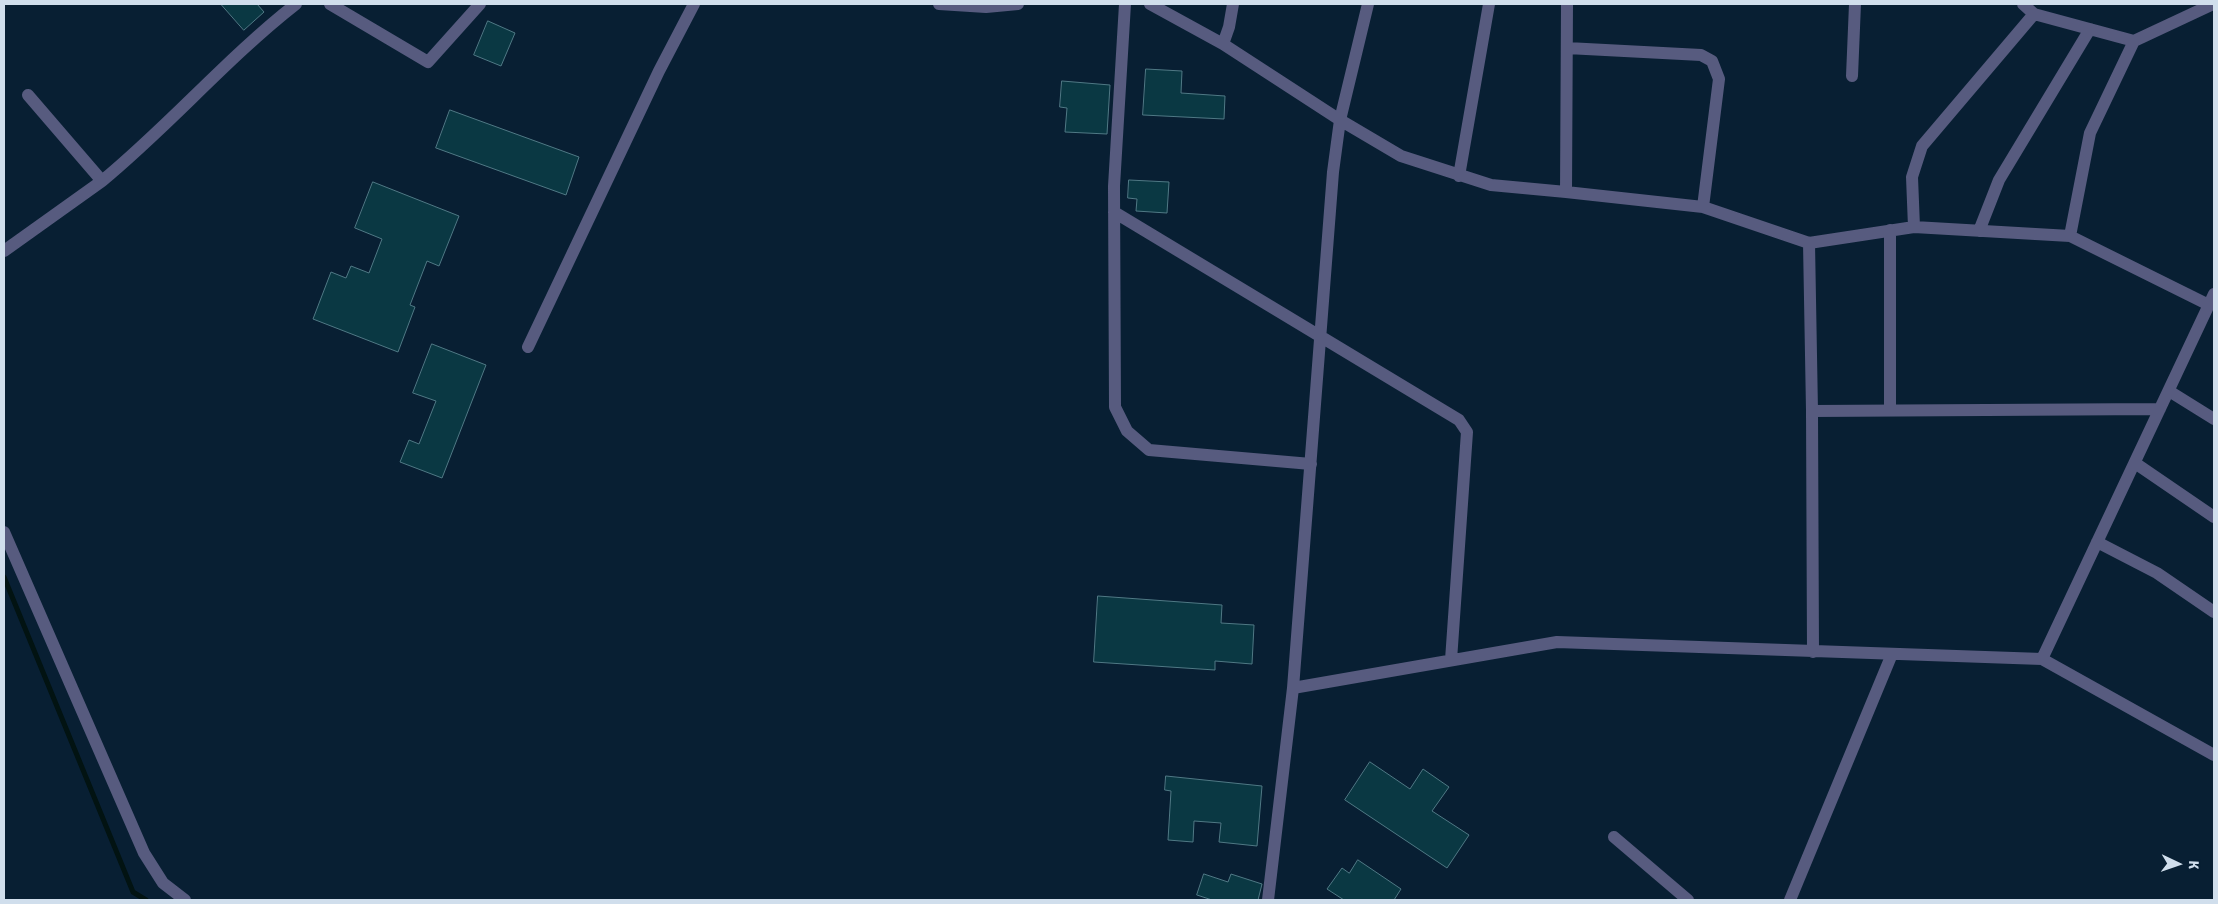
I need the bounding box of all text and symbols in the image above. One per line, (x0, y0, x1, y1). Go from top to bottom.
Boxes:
north arrow (2153, 839, 2203, 889)
text: K (2185, 860, 2202, 870)

